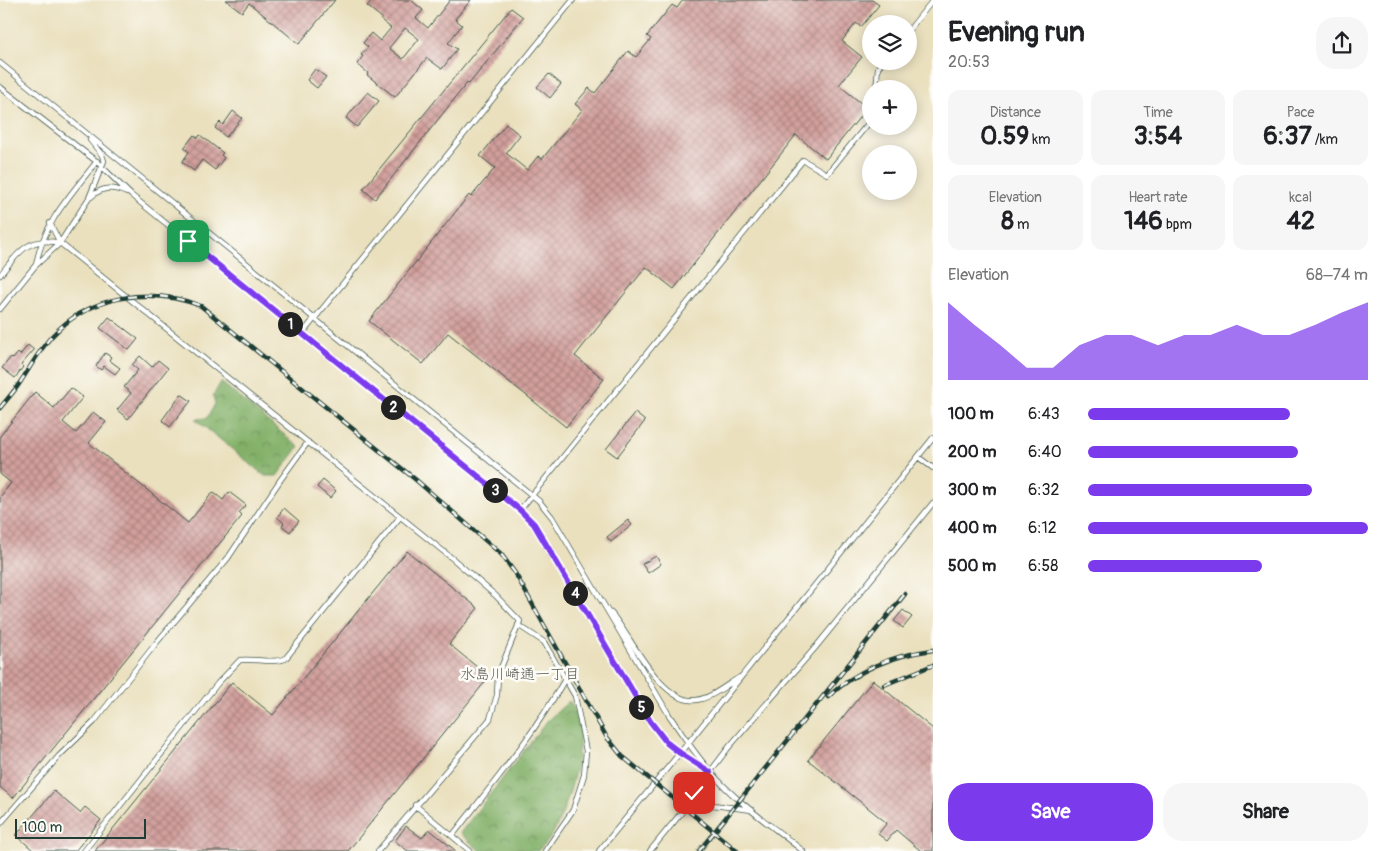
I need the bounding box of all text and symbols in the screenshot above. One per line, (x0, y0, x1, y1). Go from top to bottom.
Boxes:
map controls (862, 15, 917, 200)
button: layers (862, 15, 917, 70)
text: Evening run (948, 15, 1085, 50)
button: share (1316, 17, 1368, 69)
text: 20:53 (948, 52, 990, 72)
button: + (862, 80, 917, 135)
text: Distance (990, 104, 1041, 121)
text: Time (1143, 104, 1173, 121)
text: Pace (1287, 104, 1315, 121)
text: 0.59 (980, 121, 1029, 152)
text: 3:54 (1134, 121, 1182, 152)
text: 6:37 (1263, 121, 1312, 152)
text: km (1029, 131, 1050, 148)
text: /km (1312, 131, 1338, 148)
button: − (862, 145, 917, 200)
text: Elevation (989, 189, 1042, 206)
text: Heart rate (1128, 189, 1188, 206)
text: kcal (1289, 189, 1312, 206)
text: 8 (1001, 206, 1014, 237)
text: 146 (1124, 206, 1163, 237)
text: 42 (1286, 206, 1315, 237)
text: m (1014, 216, 1029, 233)
text: bpm (1163, 216, 1192, 233)
pin (167, 220, 209, 262)
icon: arrive (174, 227, 202, 255)
text: Elevation (948, 265, 1009, 285)
text: 68–74 m (1306, 265, 1368, 285)
pin: 1 (278, 312, 302, 336)
text: 1 (288, 316, 293, 333)
pin: 2 (380, 394, 406, 420)
text: 2 (390, 399, 397, 416)
text: 100 m (948, 404, 994, 424)
text: 6:43 (1028, 404, 1060, 424)
text: 200 m (948, 442, 996, 462)
text: 6:40 (1028, 442, 1062, 462)
pin: 3 (482, 478, 508, 502)
text: 300 m (948, 480, 996, 500)
text: 6:32 (1028, 480, 1059, 500)
text: 3 (492, 482, 499, 499)
text: 400 m (948, 518, 997, 538)
text: 6:12 (1028, 518, 1057, 538)
text: 500 m (948, 556, 996, 576)
text: 6:58 (1028, 556, 1058, 576)
pin: 4 (562, 580, 588, 606)
text: 4 (571, 585, 580, 602)
district label: 水島川崎通一丁目 (460, 665, 580, 684)
pin: 5 (628, 694, 654, 720)
text: 5 (638, 699, 645, 716)
pin (673, 772, 715, 814)
icon: check (680, 779, 708, 807)
button: Save (948, 783, 1153, 841)
button: Share (1163, 783, 1368, 841)
scale bar (15, 816, 146, 839)
text: 100 m (22, 819, 62, 836)

